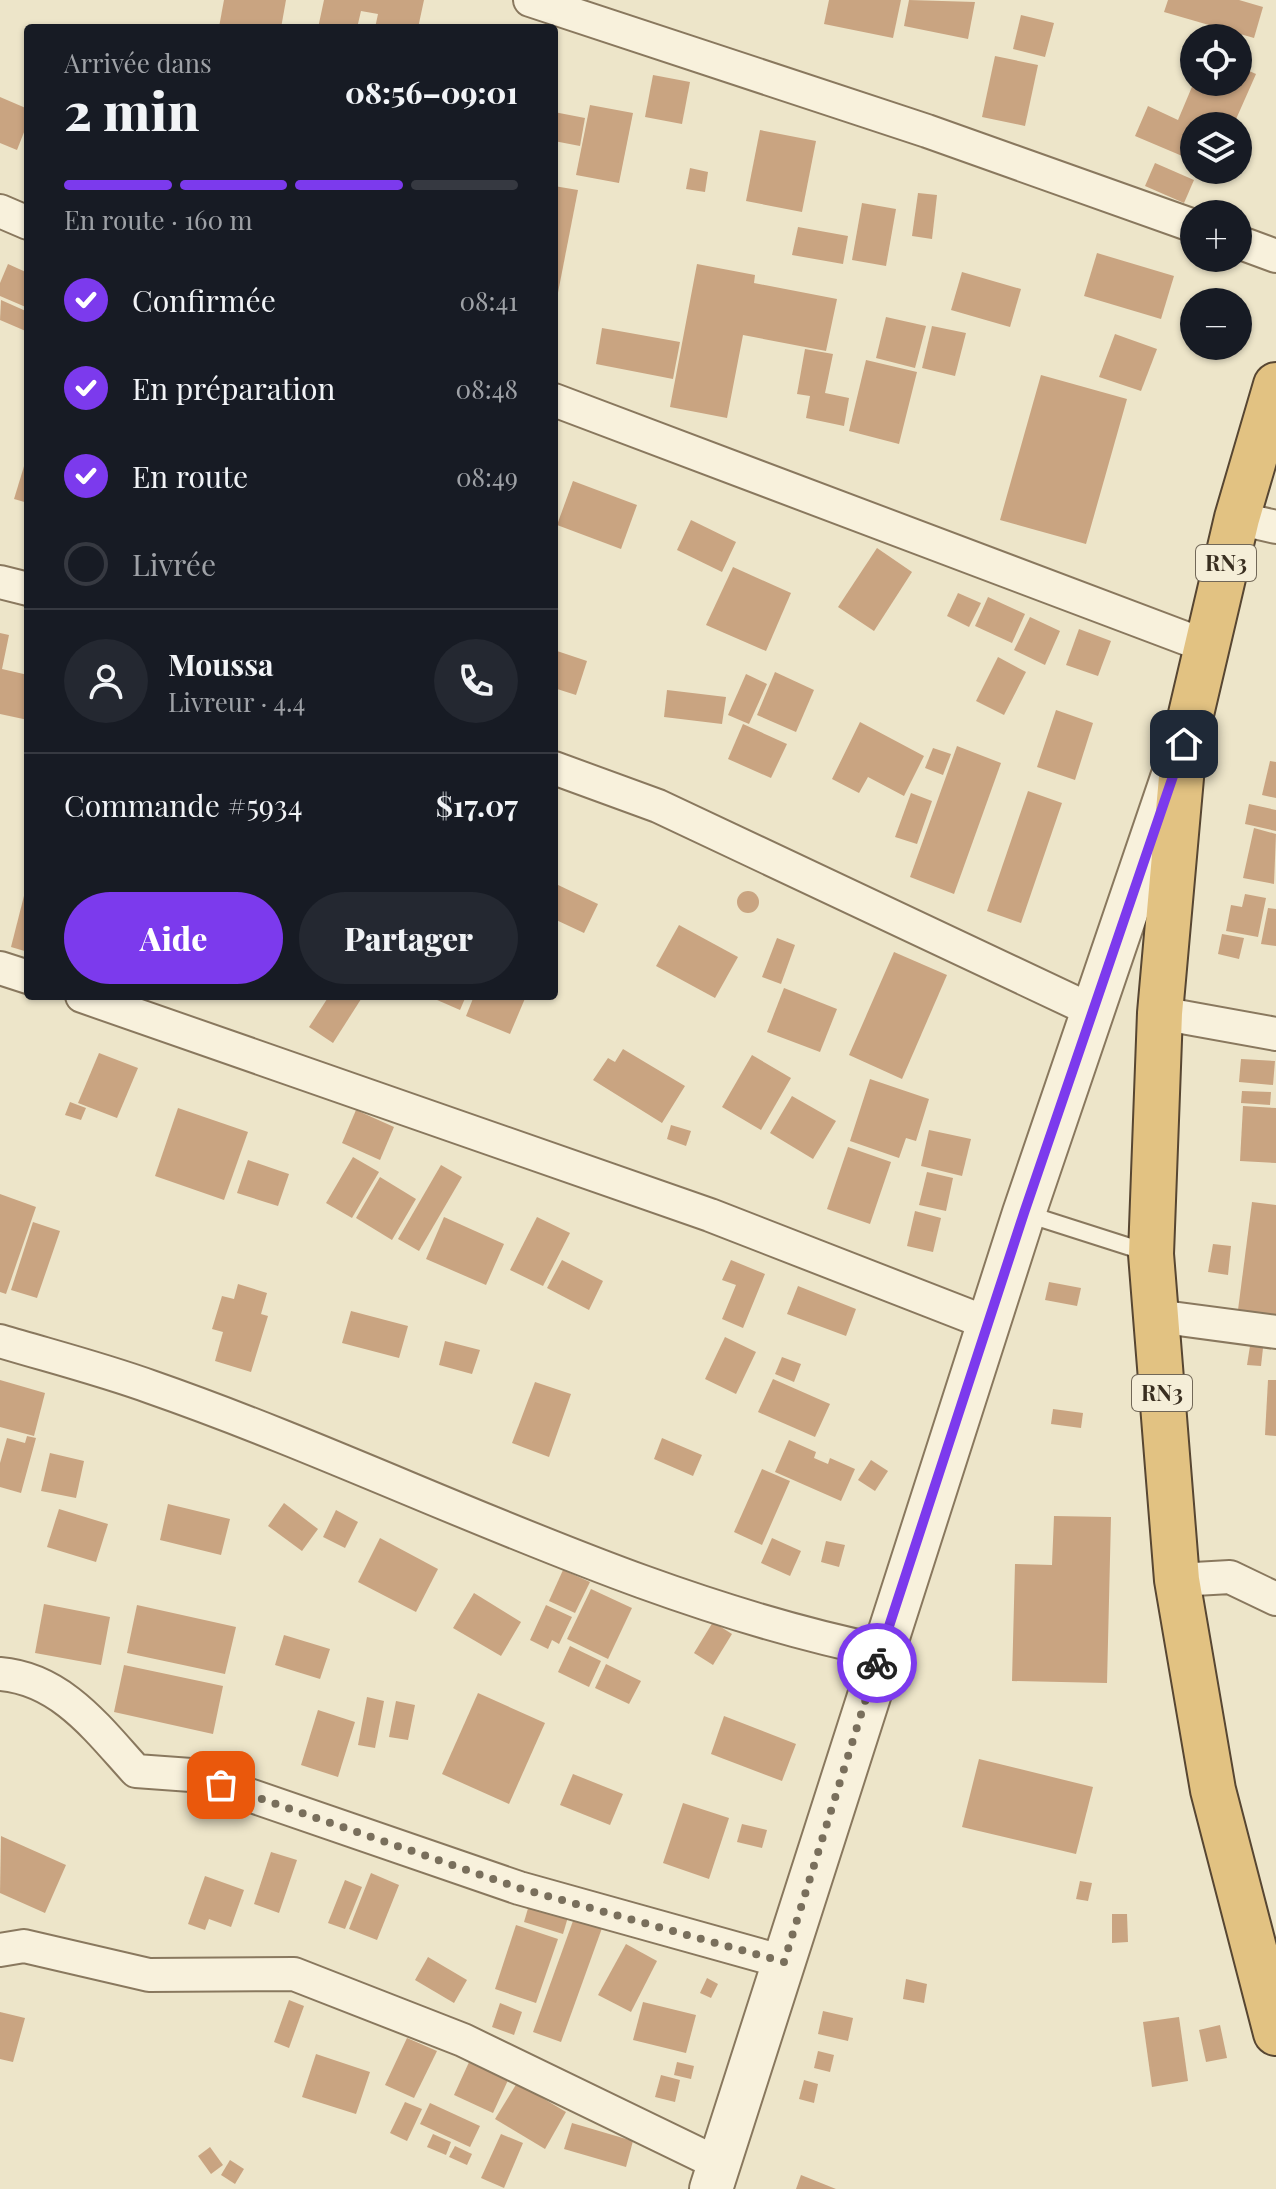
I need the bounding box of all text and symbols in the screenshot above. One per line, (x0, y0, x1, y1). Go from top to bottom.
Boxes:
map controls (1180, 24, 1252, 360)
button: locate (1180, 24, 1252, 96)
text: Arrivée dans (64, 45, 212, 80)
text: 08:56–09:01 (345, 72, 518, 112)
text: 2 min (64, 75, 199, 144)
button: layers (1180, 112, 1252, 184)
button: + (1180, 200, 1252, 272)
text: En route · 160 m (64, 202, 253, 237)
icon: check (64, 278, 108, 322)
text: Confirmée (132, 280, 276, 320)
text: 08:41 (459, 283, 518, 318)
button: − (1180, 288, 1252, 360)
icon: check (64, 366, 108, 410)
text: En préparation (132, 368, 335, 408)
text: 08:48 (456, 371, 518, 406)
icon: check (64, 454, 108, 498)
text: En route (132, 456, 248, 496)
text: 08:49 (456, 459, 518, 494)
text: Livrée (132, 544, 216, 584)
road number: RN3 (1196, 545, 1256, 581)
button: person (64, 639, 148, 723)
button: phone (434, 639, 518, 723)
text: Moussa (168, 644, 274, 684)
text: Livreur · 4.4 (168, 684, 305, 719)
pin (1150, 710, 1218, 778)
icon: home (1162, 722, 1206, 766)
text: Commande #5934 (64, 785, 302, 825)
text: $17.07 (436, 785, 518, 825)
button: Aide (64, 892, 283, 984)
button: Partager (299, 892, 518, 984)
road number: RN3 (1132, 1375, 1192, 1411)
courier (837, 1623, 917, 1703)
icon: bike (855, 1641, 899, 1685)
pin (187, 1751, 255, 1819)
icon: bag (199, 1763, 243, 1807)

